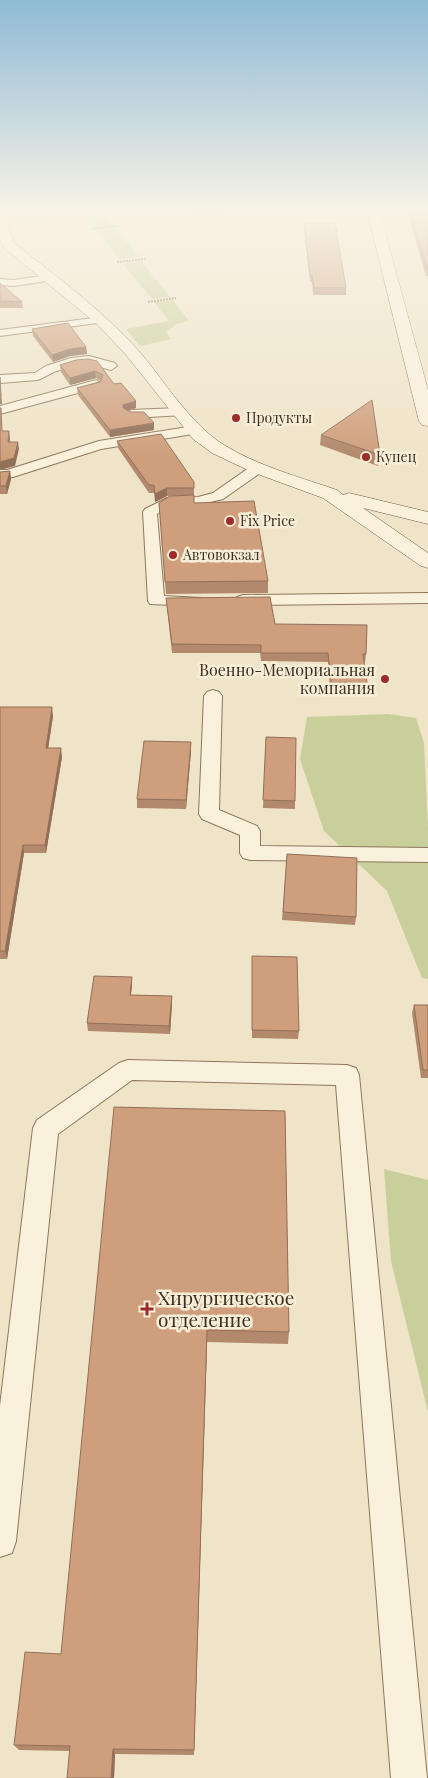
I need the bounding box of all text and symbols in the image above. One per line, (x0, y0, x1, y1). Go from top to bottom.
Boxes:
place label: Продукты (246, 408, 313, 427)
marker: Продукты (230, 412, 242, 424)
place label: Купец (376, 447, 417, 466)
marker: Купец (360, 451, 372, 463)
place label: Fix Price (240, 511, 295, 530)
marker: Fix Price (224, 515, 236, 527)
place label: Автовокзал (182, 545, 260, 564)
marker: Автовокзал (167, 549, 179, 561)
place label: Военно-Мемориальная компания (199, 659, 375, 698)
marker: Военно-Мемориальная компания (379, 673, 391, 685)
place label: Хирургическое отделение (158, 1284, 294, 1332)
marker: Хирургическое отделение (140, 1302, 154, 1316)

